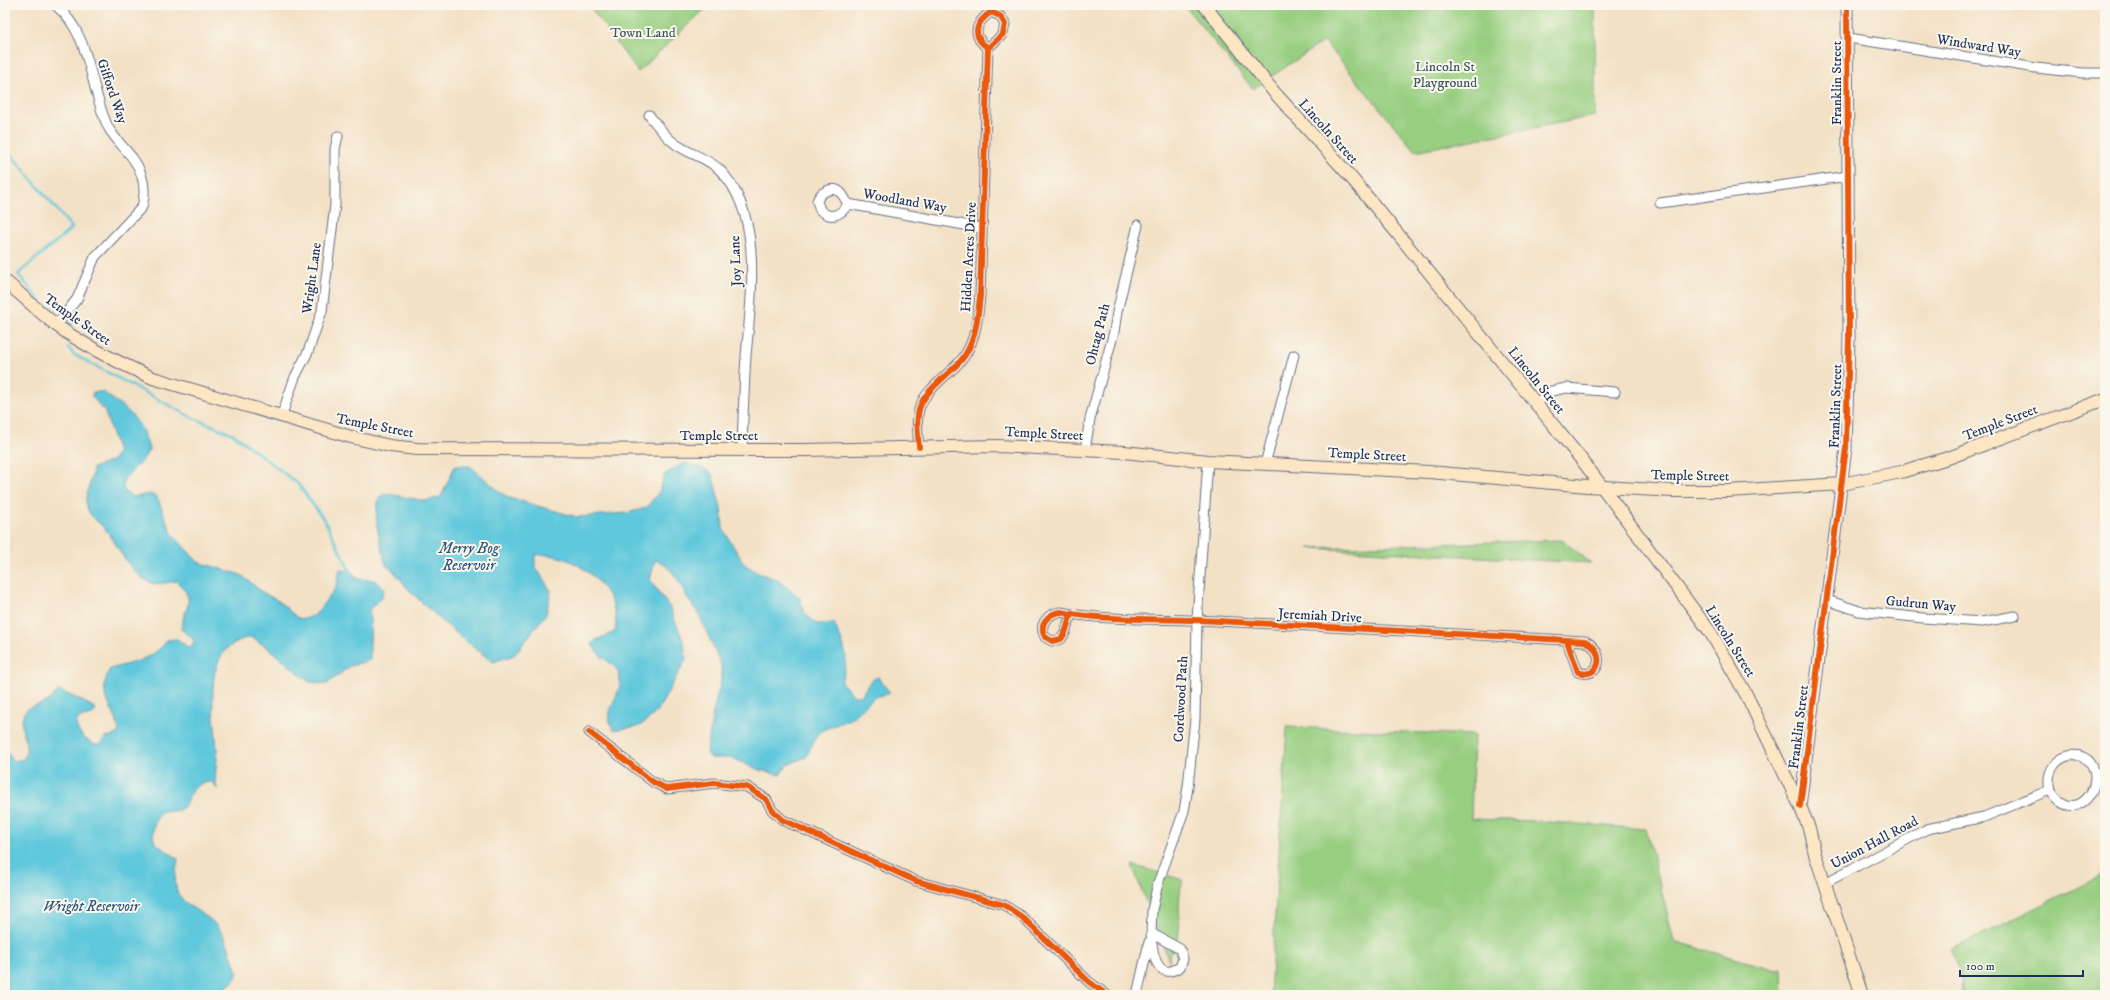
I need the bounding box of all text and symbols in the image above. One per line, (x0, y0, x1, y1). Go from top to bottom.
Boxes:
park label: Town Land (610, 24, 676, 42)
street label: Windward Way (1934, 30, 2023, 62)
street label: Franklin Street (1828, 40, 1846, 125)
street label: Gifford Way (93, 56, 132, 127)
park label: Lincoln St Playground (1413, 58, 1477, 92)
street label: Lincoln Street (1294, 95, 1363, 168)
street label: Woodland Way (861, 185, 948, 217)
street label: Hidden Acres Drive (957, 201, 981, 313)
street label: Joy Lane (726, 235, 746, 289)
street label: Wright Lane (298, 241, 326, 316)
street label: Temple Street (40, 290, 115, 350)
street label: Ohtag Path (1082, 301, 1115, 367)
street label: Lincoln Street (1504, 343, 1569, 418)
street label: Franklin Street (1826, 363, 1846, 449)
street label: Temple Street (1960, 400, 2041, 445)
street label: Temple Street (335, 410, 416, 442)
street label: Temple Street (1004, 423, 1084, 445)
street label: Temple Street (680, 427, 759, 445)
street label: Temple Street (1327, 444, 1407, 466)
street label: Temple Street (1651, 466, 1730, 486)
water label: Merry Bog Reservoir (438, 539, 501, 575)
street label: Gudrun Way (1885, 592, 1957, 616)
street label: Lincoln Street (1701, 602, 1760, 681)
street label: Jeremiah Drive (1276, 605, 1362, 627)
street label: Cordwood Path (1170, 655, 1192, 743)
street label: Franklin Street (1785, 684, 1813, 770)
street label: Union Hall Road (1828, 812, 1921, 874)
water label: Wright Reservoir (43, 897, 141, 916)
scale bar (1960, 952, 2083, 978)
text: 100 m (1966, 959, 1995, 974)

